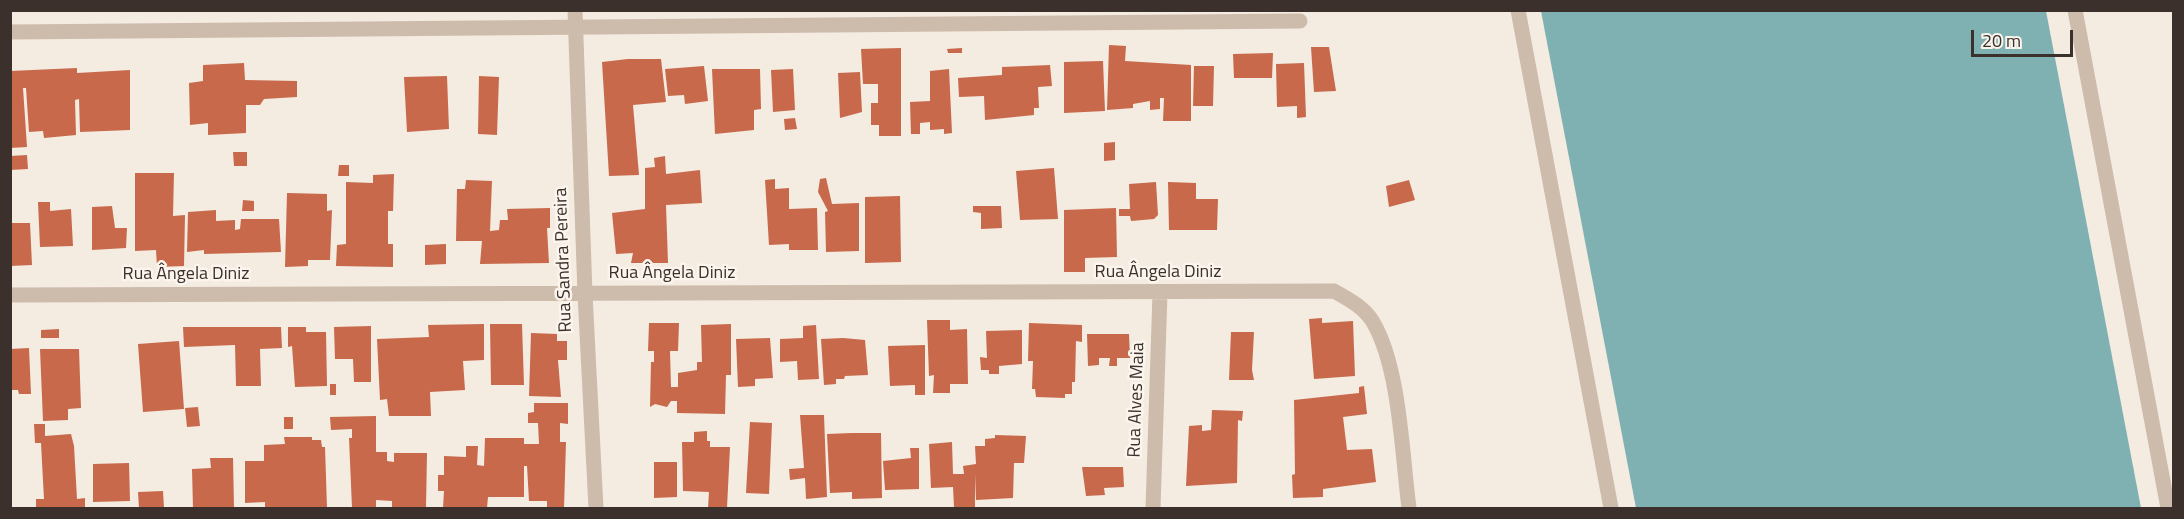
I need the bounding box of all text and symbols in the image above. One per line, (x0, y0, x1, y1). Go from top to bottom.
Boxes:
scale bar (1974, 18, 2076, 56)
text: 20 m (1982, 27, 2021, 54)
street label: Rua Sandra Pereira (551, 187, 577, 333)
street label: Rua Ângela Diniz (1095, 262, 1221, 284)
street label: Rua Ângela Diniz (609, 263, 735, 285)
street label: Rua Ângela Diniz (123, 264, 249, 286)
street label: Rua Alves Maia (1124, 342, 1150, 458)

